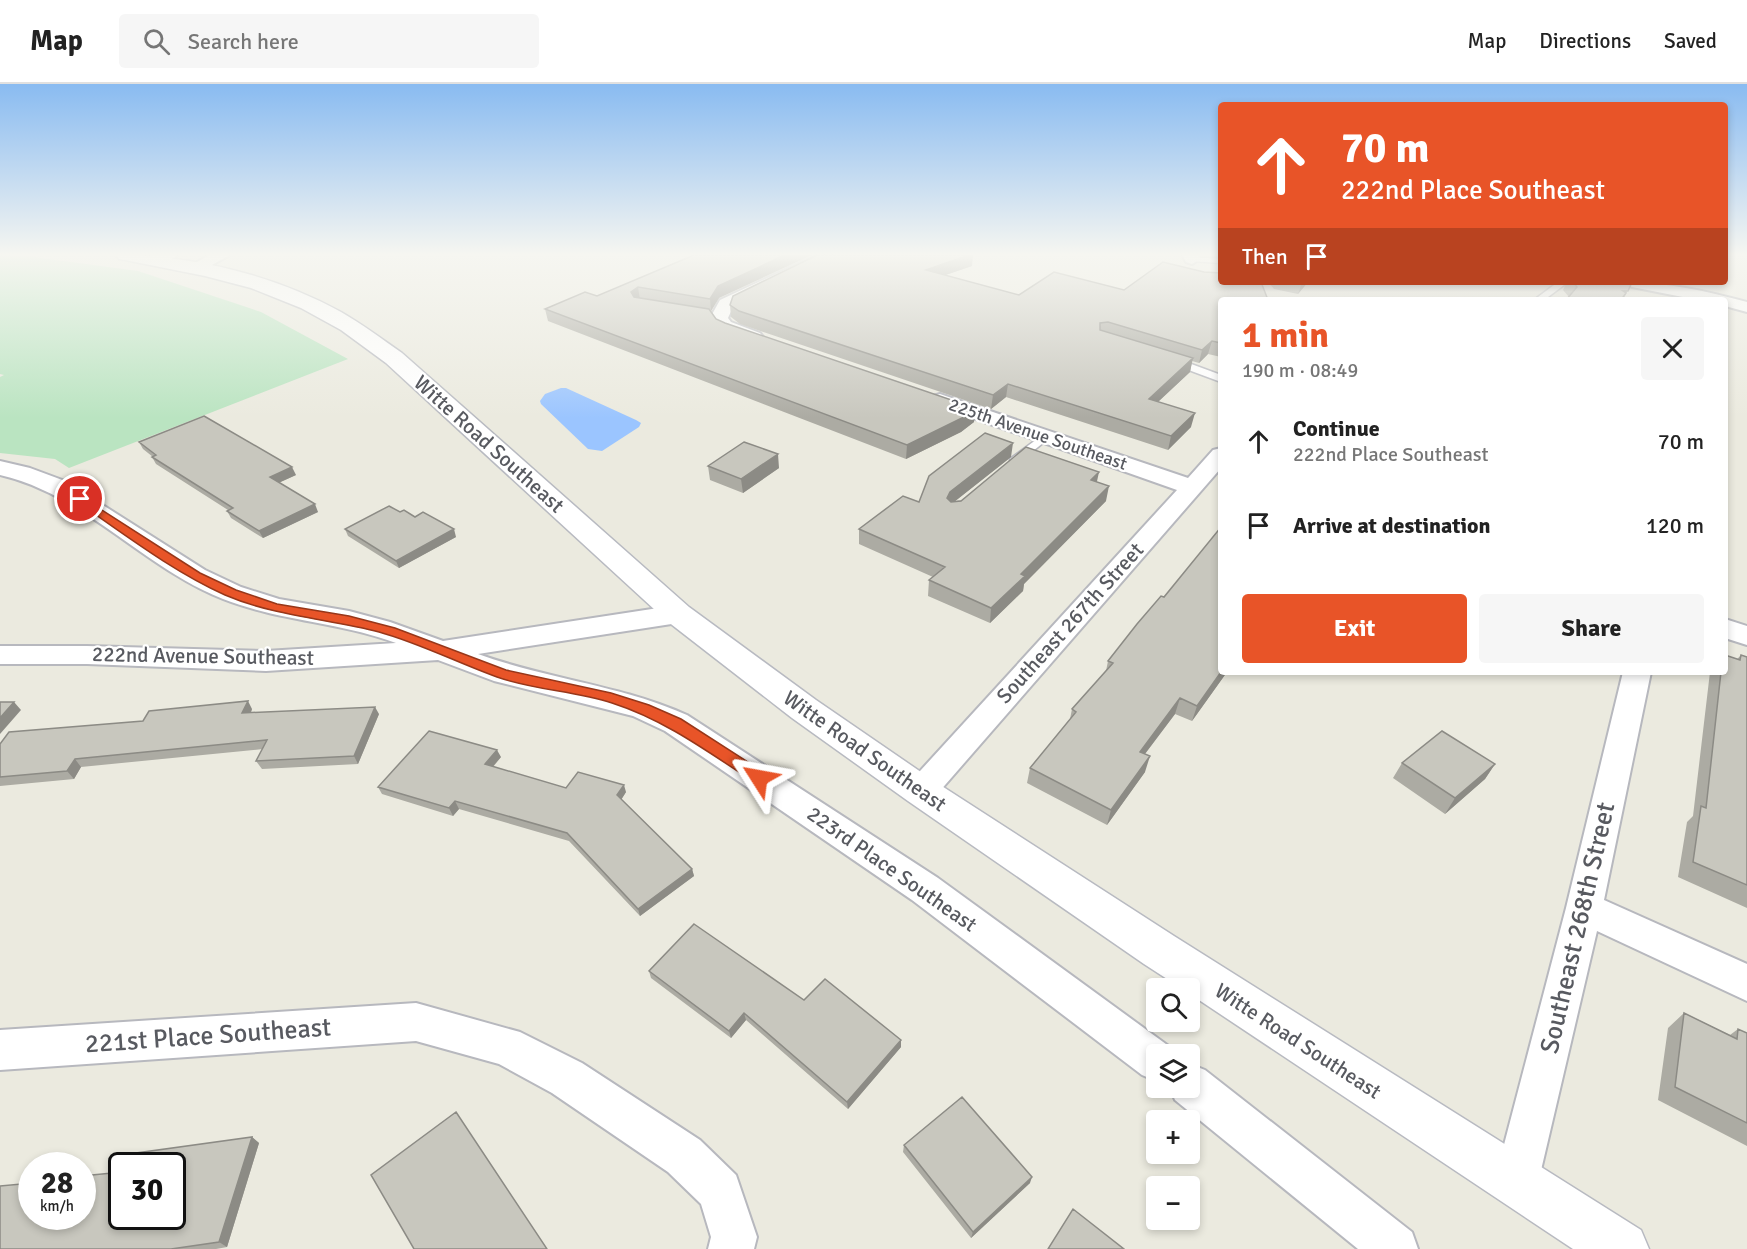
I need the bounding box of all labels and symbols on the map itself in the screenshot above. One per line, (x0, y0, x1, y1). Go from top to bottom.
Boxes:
street label: Witte Road Southeast (409, 370, 569, 518)
street label: 225th Avenue Southeast (946, 393, 1130, 475)
pin (54, 473, 105, 524)
street label: Southeast 267th Street (991, 537, 1149, 709)
street label: 222nd Avenue Southeast (92, 641, 314, 671)
street label: Witte Road Southeast (778, 685, 952, 817)
position arrow (727, 746, 791, 810)
street label: Southeast 268th Street (1534, 799, 1622, 1057)
street label: 223rd Place Southeast (802, 801, 982, 937)
street label: Witte Road Southeast (1210, 977, 1386, 1105)
street label: 221st Place Southeast (84, 1011, 332, 1061)
speed limit sign: 30 (108, 1152, 186, 1230)

